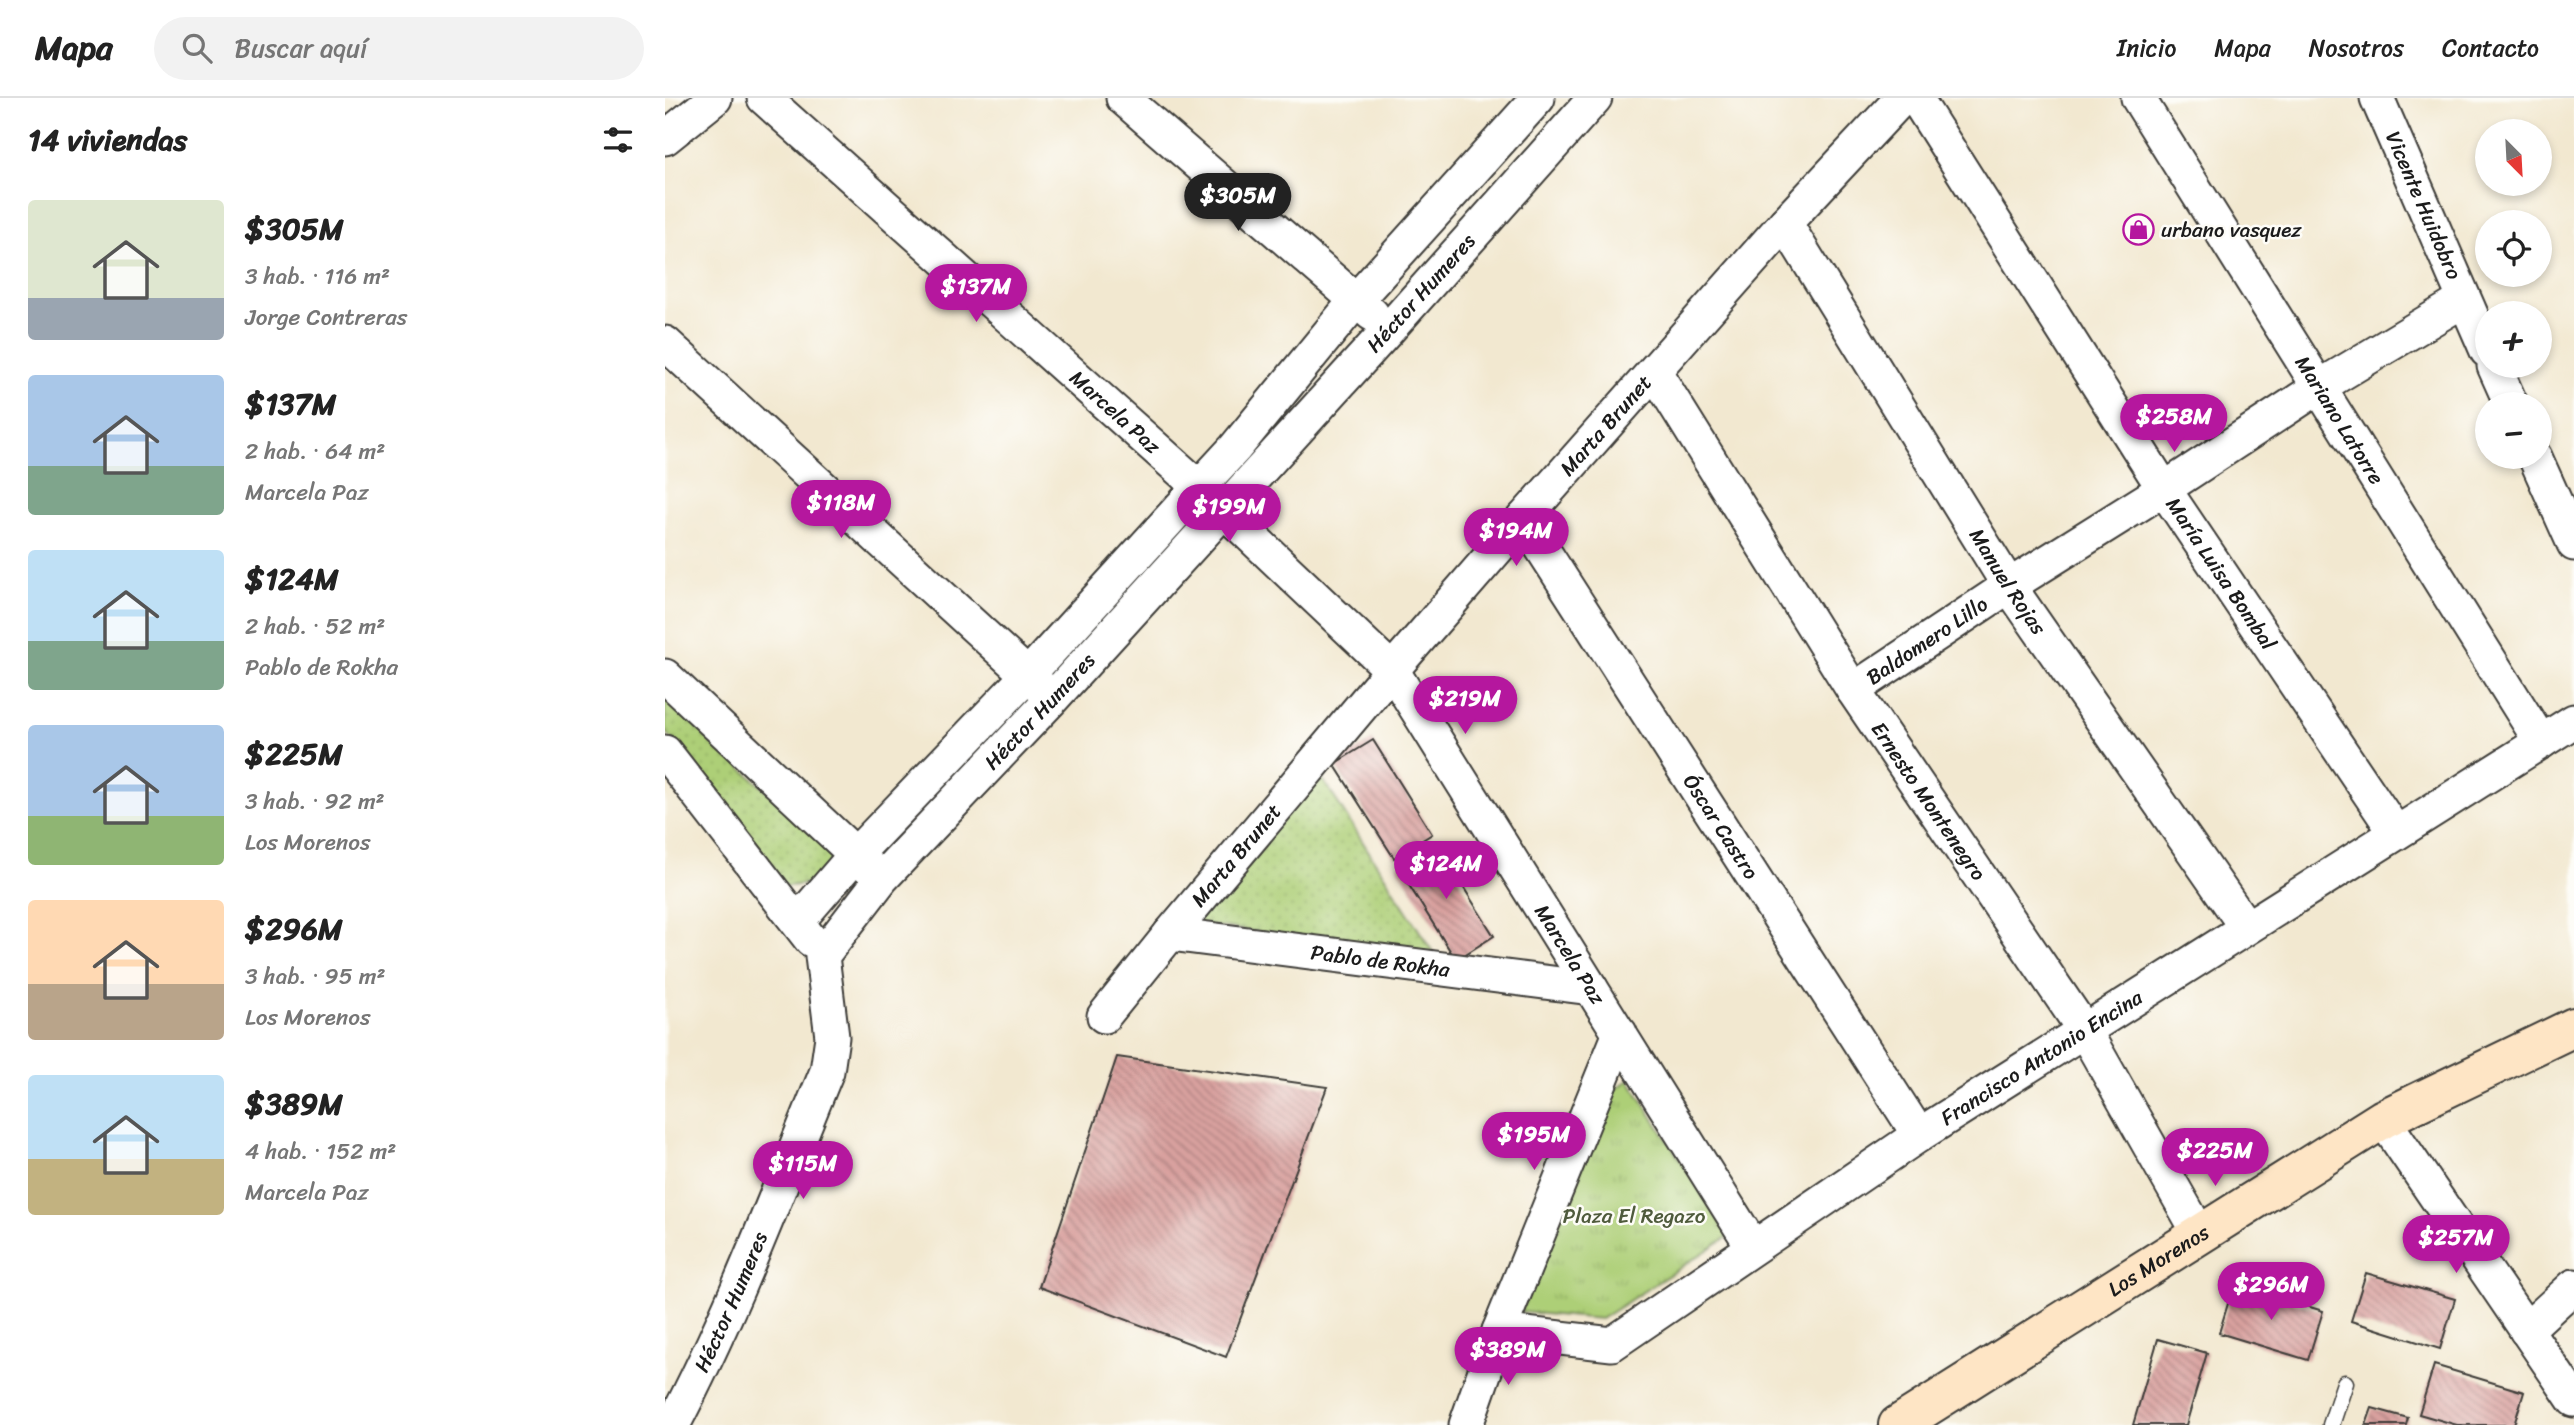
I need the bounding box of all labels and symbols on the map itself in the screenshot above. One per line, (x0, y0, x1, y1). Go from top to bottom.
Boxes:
north arrow (2475, 119, 2551, 196)
street label: Vicente Huidobro (2375, 125, 2473, 286)
pin: $305M (1189, 174, 1287, 233)
place label: urbano vasquez (2161, 211, 2302, 249)
shop icon: urbano vasquez (2121, 213, 2155, 247)
street label: Héctor Humeres (1357, 224, 1486, 362)
pin: $137M (927, 264, 1025, 324)
street label: Mariano Latorre (2284, 348, 2395, 493)
street label: Marcela Paz (1060, 360, 1171, 464)
street label: Marta Brunet (1550, 366, 1662, 485)
pin: $258M (2125, 394, 2223, 454)
pin: $118M (792, 480, 890, 540)
pin: $199M (1180, 484, 1278, 544)
street label: María Luisa Bombal (2155, 489, 2287, 659)
pin: $194M (1467, 508, 1565, 568)
street label: Manuel Rojas (1958, 520, 2057, 643)
street label: Baldomero Lillo (1858, 586, 1996, 695)
street label: Héctor Humeres (974, 643, 1105, 779)
pin: $219M (1416, 676, 1514, 736)
street label: Ernesto Montenegro (1860, 713, 1997, 889)
street label: Óscar Castro (1673, 766, 1769, 888)
street label: Marta Brunet (1181, 795, 1291, 916)
pin: $124M (1397, 842, 1495, 901)
street label: Marcela Paz (1524, 896, 1617, 1013)
street label: Pablo de Rokha (1309, 933, 1452, 989)
street label: Francisco Antonio Encina (1933, 979, 2151, 1136)
pin: $195M (1485, 1112, 1583, 1172)
pin: $225M (2166, 1128, 2264, 1188)
pin: $115M (754, 1142, 852, 1201)
park label: Plaza El Regazo (1562, 1197, 1706, 1235)
street label: Los Morenos (2100, 1214, 2217, 1307)
pin: $257M (2407, 1216, 2505, 1275)
street label: Héctor Humeres (683, 1225, 779, 1379)
pin: $296M (2222, 1262, 2320, 1322)
pin: $389M (1459, 1328, 1557, 1387)

